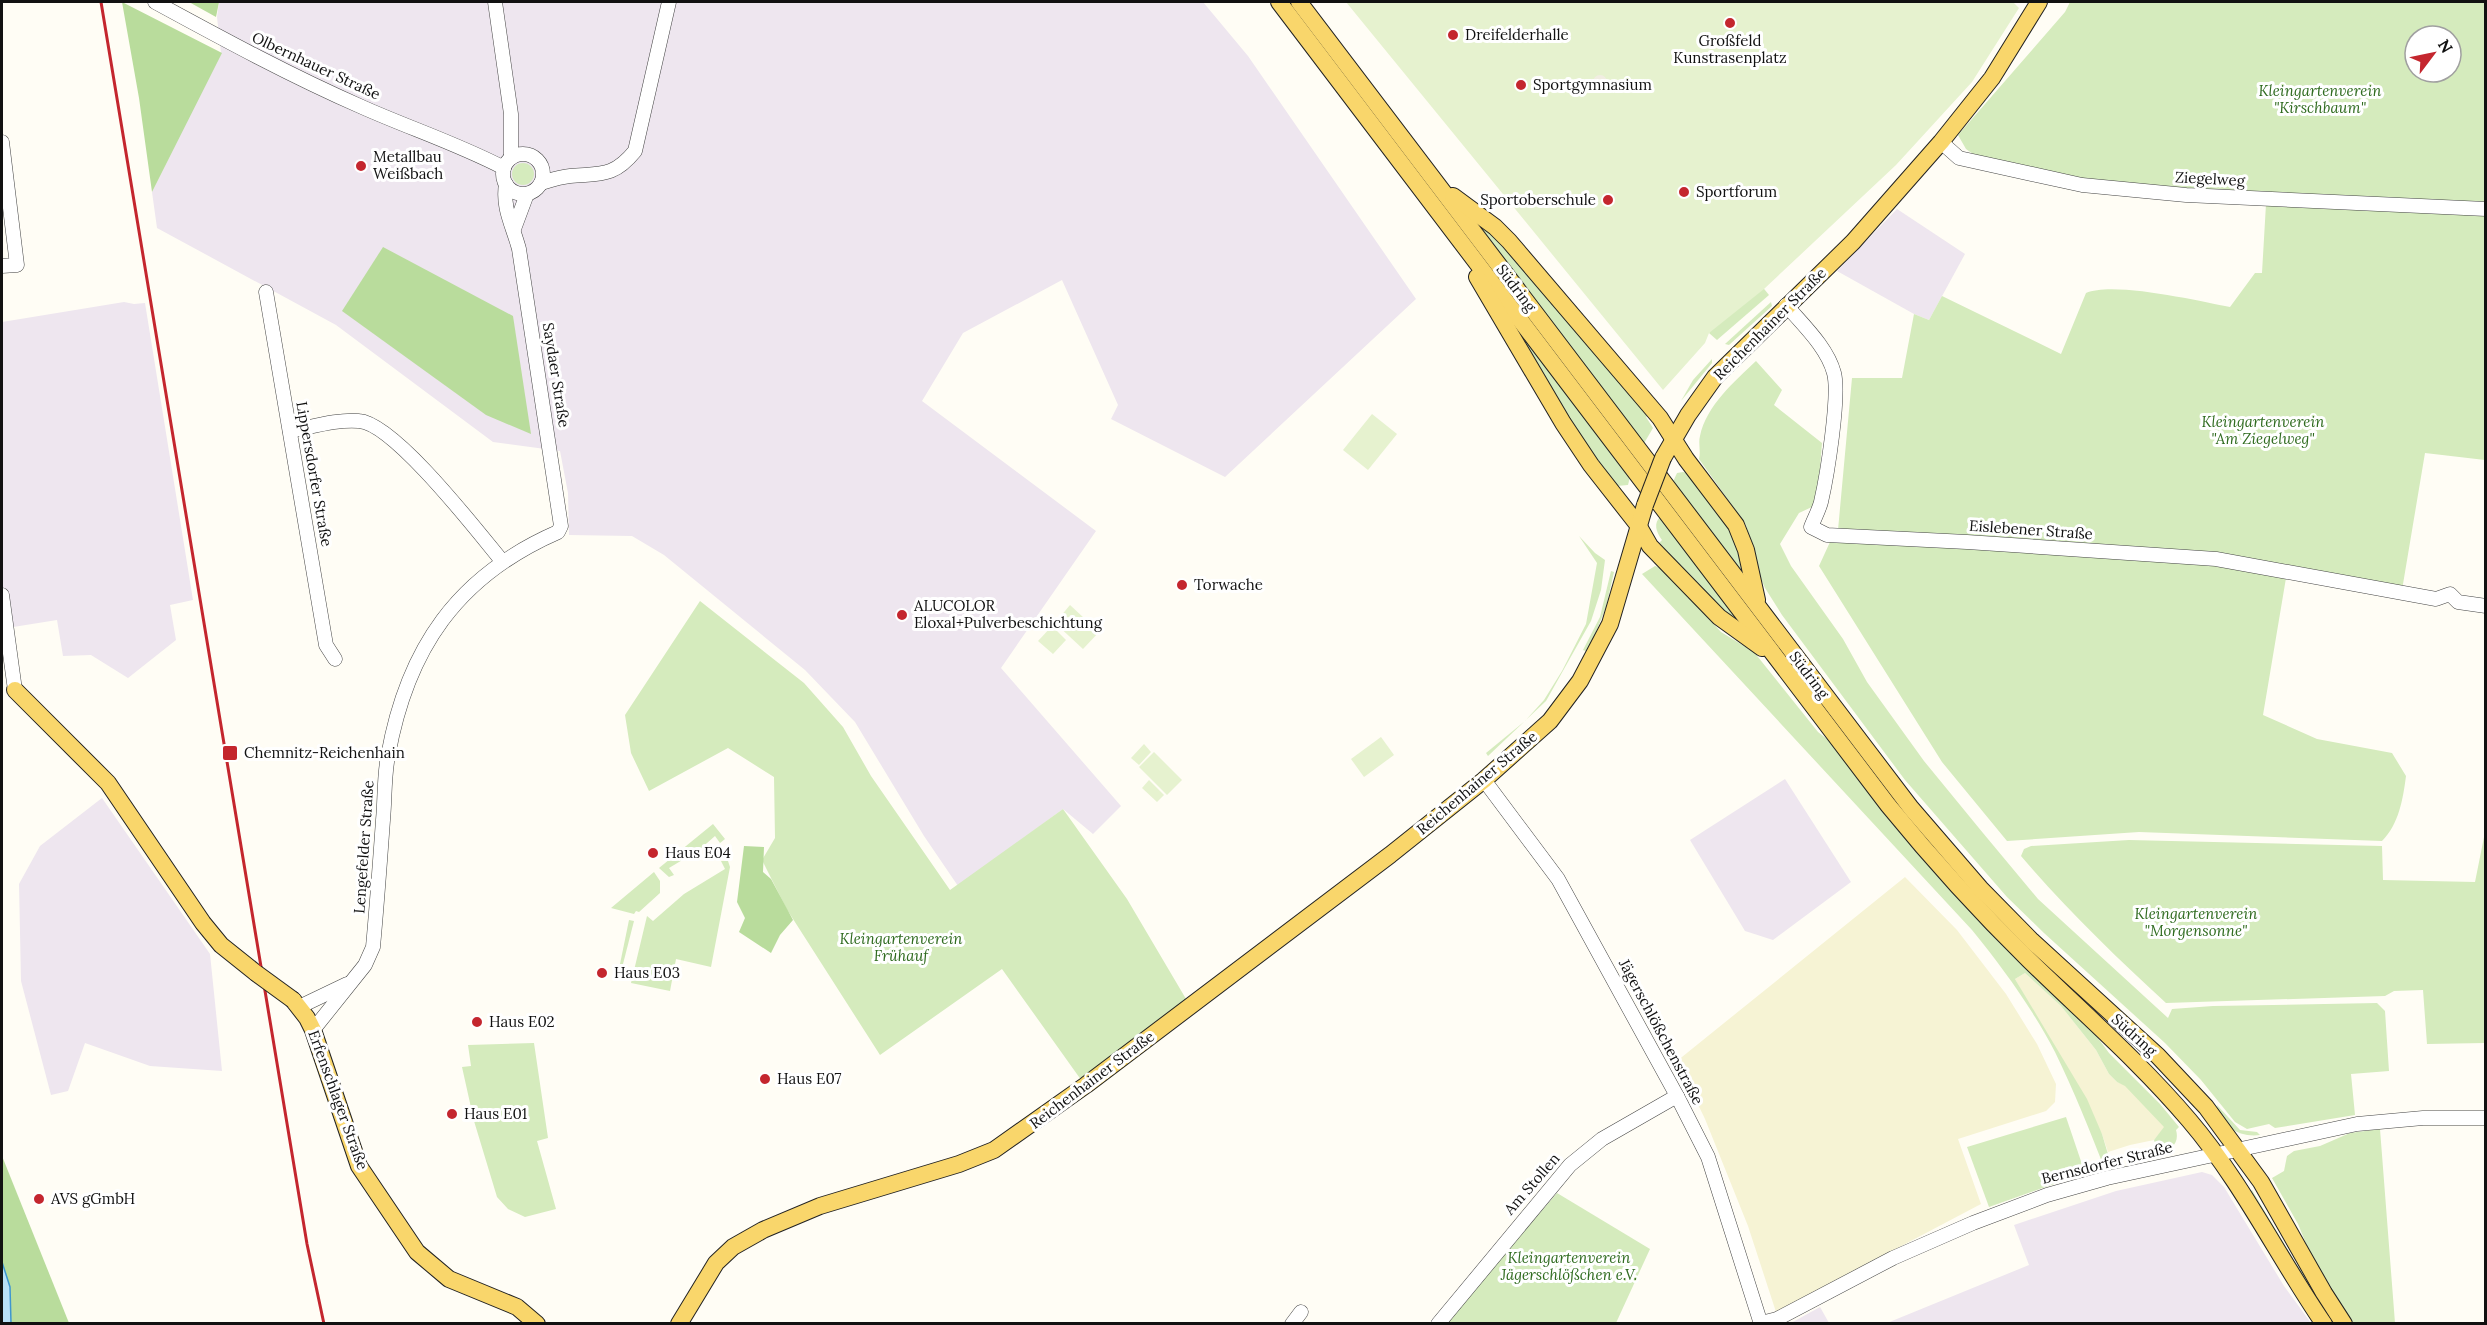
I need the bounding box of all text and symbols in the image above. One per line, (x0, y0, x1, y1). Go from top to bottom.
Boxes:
marker: Großfeld Kunstrasenplatz (1723, 16, 1737, 30)
north arrow (2403, 24, 2463, 84)
place label: Dreifelderhalle (1465, 25, 1569, 44)
street label: Olbernhauer Straße (249, 27, 383, 104)
marker: Dreifelderhalle (1446, 28, 1460, 42)
place label: Großfeld Kunstrasenplatz (1673, 31, 1787, 67)
text: N (2434, 36, 2457, 57)
place label: Sportgymnasium (1533, 75, 1652, 94)
marker: Sportgymnasium (1514, 78, 1528, 92)
park label: Kleingartenverein "Kirschbaum" (2258, 81, 2382, 117)
place label: Metallbau Weißbach (373, 147, 443, 183)
marker: Metallbau Weißbach (354, 159, 368, 173)
street label: Ziegelweg (2175, 167, 2246, 190)
place label: Sportforum (1696, 182, 1777, 201)
marker: Sportforum (1677, 185, 1691, 199)
place label: Sportoberschule (1480, 190, 1596, 209)
marker: Sportoberschule (1601, 193, 1615, 207)
street label: Südring (1492, 260, 1541, 316)
street label: Reichenhainer Straße (1709, 263, 1830, 384)
street label: Saydaer Straße (539, 321, 574, 429)
street label: Lippersdorfer Straße (292, 400, 337, 548)
park label: Kleingartenverein "Am Ziegelweg" (2201, 412, 2325, 448)
street label: Eislebener Straße (1969, 516, 2094, 543)
place label: Torwache (1194, 575, 1263, 594)
marker: Torwache (1175, 578, 1189, 592)
place label: ALUCOLOR Eloxal+Pulverbeschichtung (913, 596, 1103, 632)
marker: ALUCOLOR Eloxal+Pulverbeschichtung (895, 608, 909, 622)
street label: Südring (1785, 647, 1834, 703)
street label: Reichenhainer Straße (1413, 727, 1541, 838)
place label: Chemnitz-Reichenhain (244, 743, 405, 762)
marker: Chemnitz-Reichenhain (221, 744, 239, 762)
street label: Lengefelder Straße (349, 780, 378, 914)
place label: Haus E04 (665, 843, 731, 862)
marker: Haus E04 (646, 846, 660, 860)
park label: Kleingartenverein "Morgensonne" (2134, 904, 2258, 940)
park label: Kleingartenverein Frühauf (839, 929, 963, 965)
street label: Jägerschlößchenstraße (1614, 955, 1708, 1108)
place label: Haus E03 (614, 963, 680, 982)
marker: Haus E03 (595, 966, 609, 980)
street label: Südring (2108, 1009, 2161, 1060)
place label: Haus E02 (489, 1012, 555, 1031)
marker: Haus E02 (470, 1015, 484, 1029)
street label: Erfenschlager Straße (304, 1027, 373, 1172)
street label: Reichenhainer Straße (1026, 1027, 1158, 1133)
place label: Haus E07 (777, 1069, 841, 1088)
marker: Haus E07 (758, 1072, 772, 1086)
place label: Haus E01 (464, 1104, 527, 1123)
marker: Haus E01 (445, 1107, 459, 1121)
street label: Bernsdorfer Straße (2039, 1137, 2174, 1188)
street label: Am Stollen (1499, 1149, 1563, 1219)
place label: AVS gGmbH (50, 1189, 135, 1208)
marker: AVS gGmbH (32, 1192, 46, 1206)
park label: Kleingartenverein Jägerschlößchen e.V. (1500, 1248, 1637, 1284)

